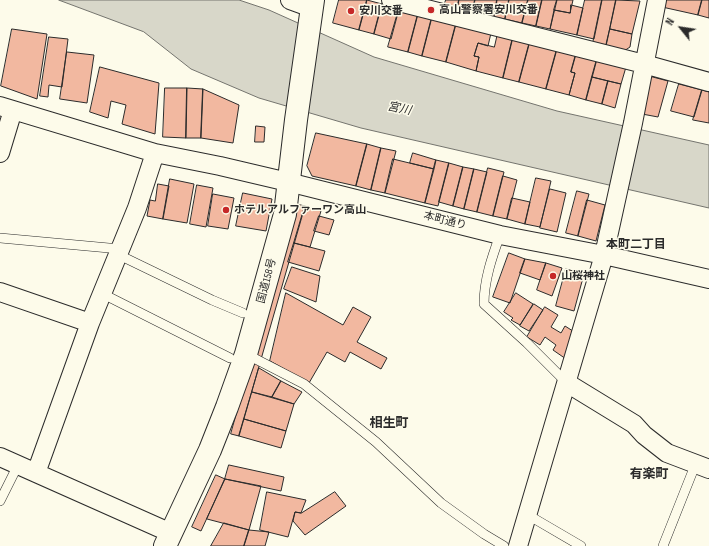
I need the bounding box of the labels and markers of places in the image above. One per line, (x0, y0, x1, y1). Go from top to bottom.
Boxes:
place label: 高山警察署安川交番 (439, 3, 538, 17)
place label: 安川交番 (359, 4, 403, 18)
marker: 高山警察署安川交番 (426, 5, 436, 15)
marker: 安川交番 (346, 6, 356, 16)
place label: ホテルアルファーワン高山 (234, 203, 366, 217)
marker: ホテルアルファーワン高山 (221, 205, 231, 215)
place label: 山桜神社 (561, 269, 605, 283)
marker: 山桜神社 (548, 271, 558, 281)

